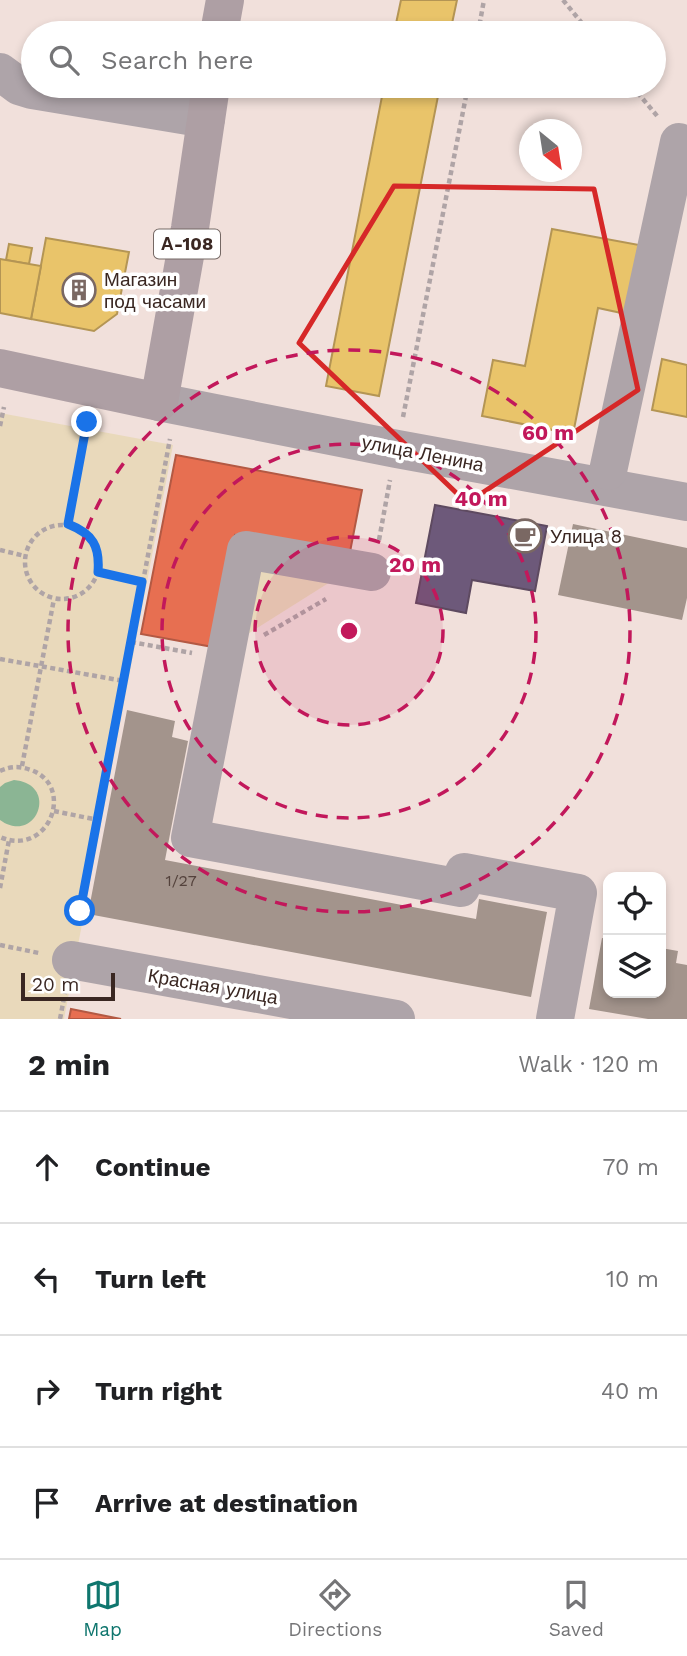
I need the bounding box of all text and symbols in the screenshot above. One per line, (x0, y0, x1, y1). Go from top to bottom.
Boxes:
search box (21, 21, 666, 98)
icon: search (45, 41, 83, 79)
text: Search here (101, 45, 253, 75)
north arrow (519, 119, 582, 182)
road number: А-108 (154, 230, 220, 258)
place label: Магазин под часами (104, 268, 206, 313)
building icon: Магазин под часами (60, 271, 98, 309)
route end (71, 406, 102, 437)
text: 60 m (522, 420, 574, 445)
street label: улица Ленина (360, 430, 486, 477)
text: 40 m (455, 486, 507, 511)
cafe icon: Улица 8 (506, 517, 544, 555)
place label: Улица 8 (550, 525, 622, 548)
text: 20 m (389, 552, 441, 577)
centre of rings (337, 619, 361, 643)
house number: 1/27 (165, 871, 197, 890)
map controls (603, 872, 666, 998)
button: locate (603, 872, 666, 935)
route start (64, 895, 95, 926)
button: layers (603, 935, 666, 998)
street label: Красная улица (146, 964, 280, 1009)
scale bar (21, 970, 116, 1002)
text: 20 m (32, 973, 79, 996)
text: 2 min (28, 1047, 110, 1082)
text: Walk · 120 m (518, 1051, 659, 1078)
icon: ahead (28, 1148, 66, 1186)
text: Continue (95, 1152, 211, 1182)
text: 70 m (602, 1154, 659, 1181)
icon: left (28, 1260, 66, 1298)
text: Turn left (95, 1264, 206, 1294)
text: 10 m (606, 1266, 659, 1293)
icon: right (28, 1372, 66, 1410)
text: Turn right (95, 1376, 222, 1406)
text: 40 m (601, 1378, 659, 1405)
icon: arrive (28, 1484, 66, 1522)
text: Arrive at destination (95, 1488, 358, 1518)
tab: Map (83, 1576, 122, 1641)
tab: Directions (288, 1576, 382, 1641)
tab: Saved (549, 1576, 604, 1641)

